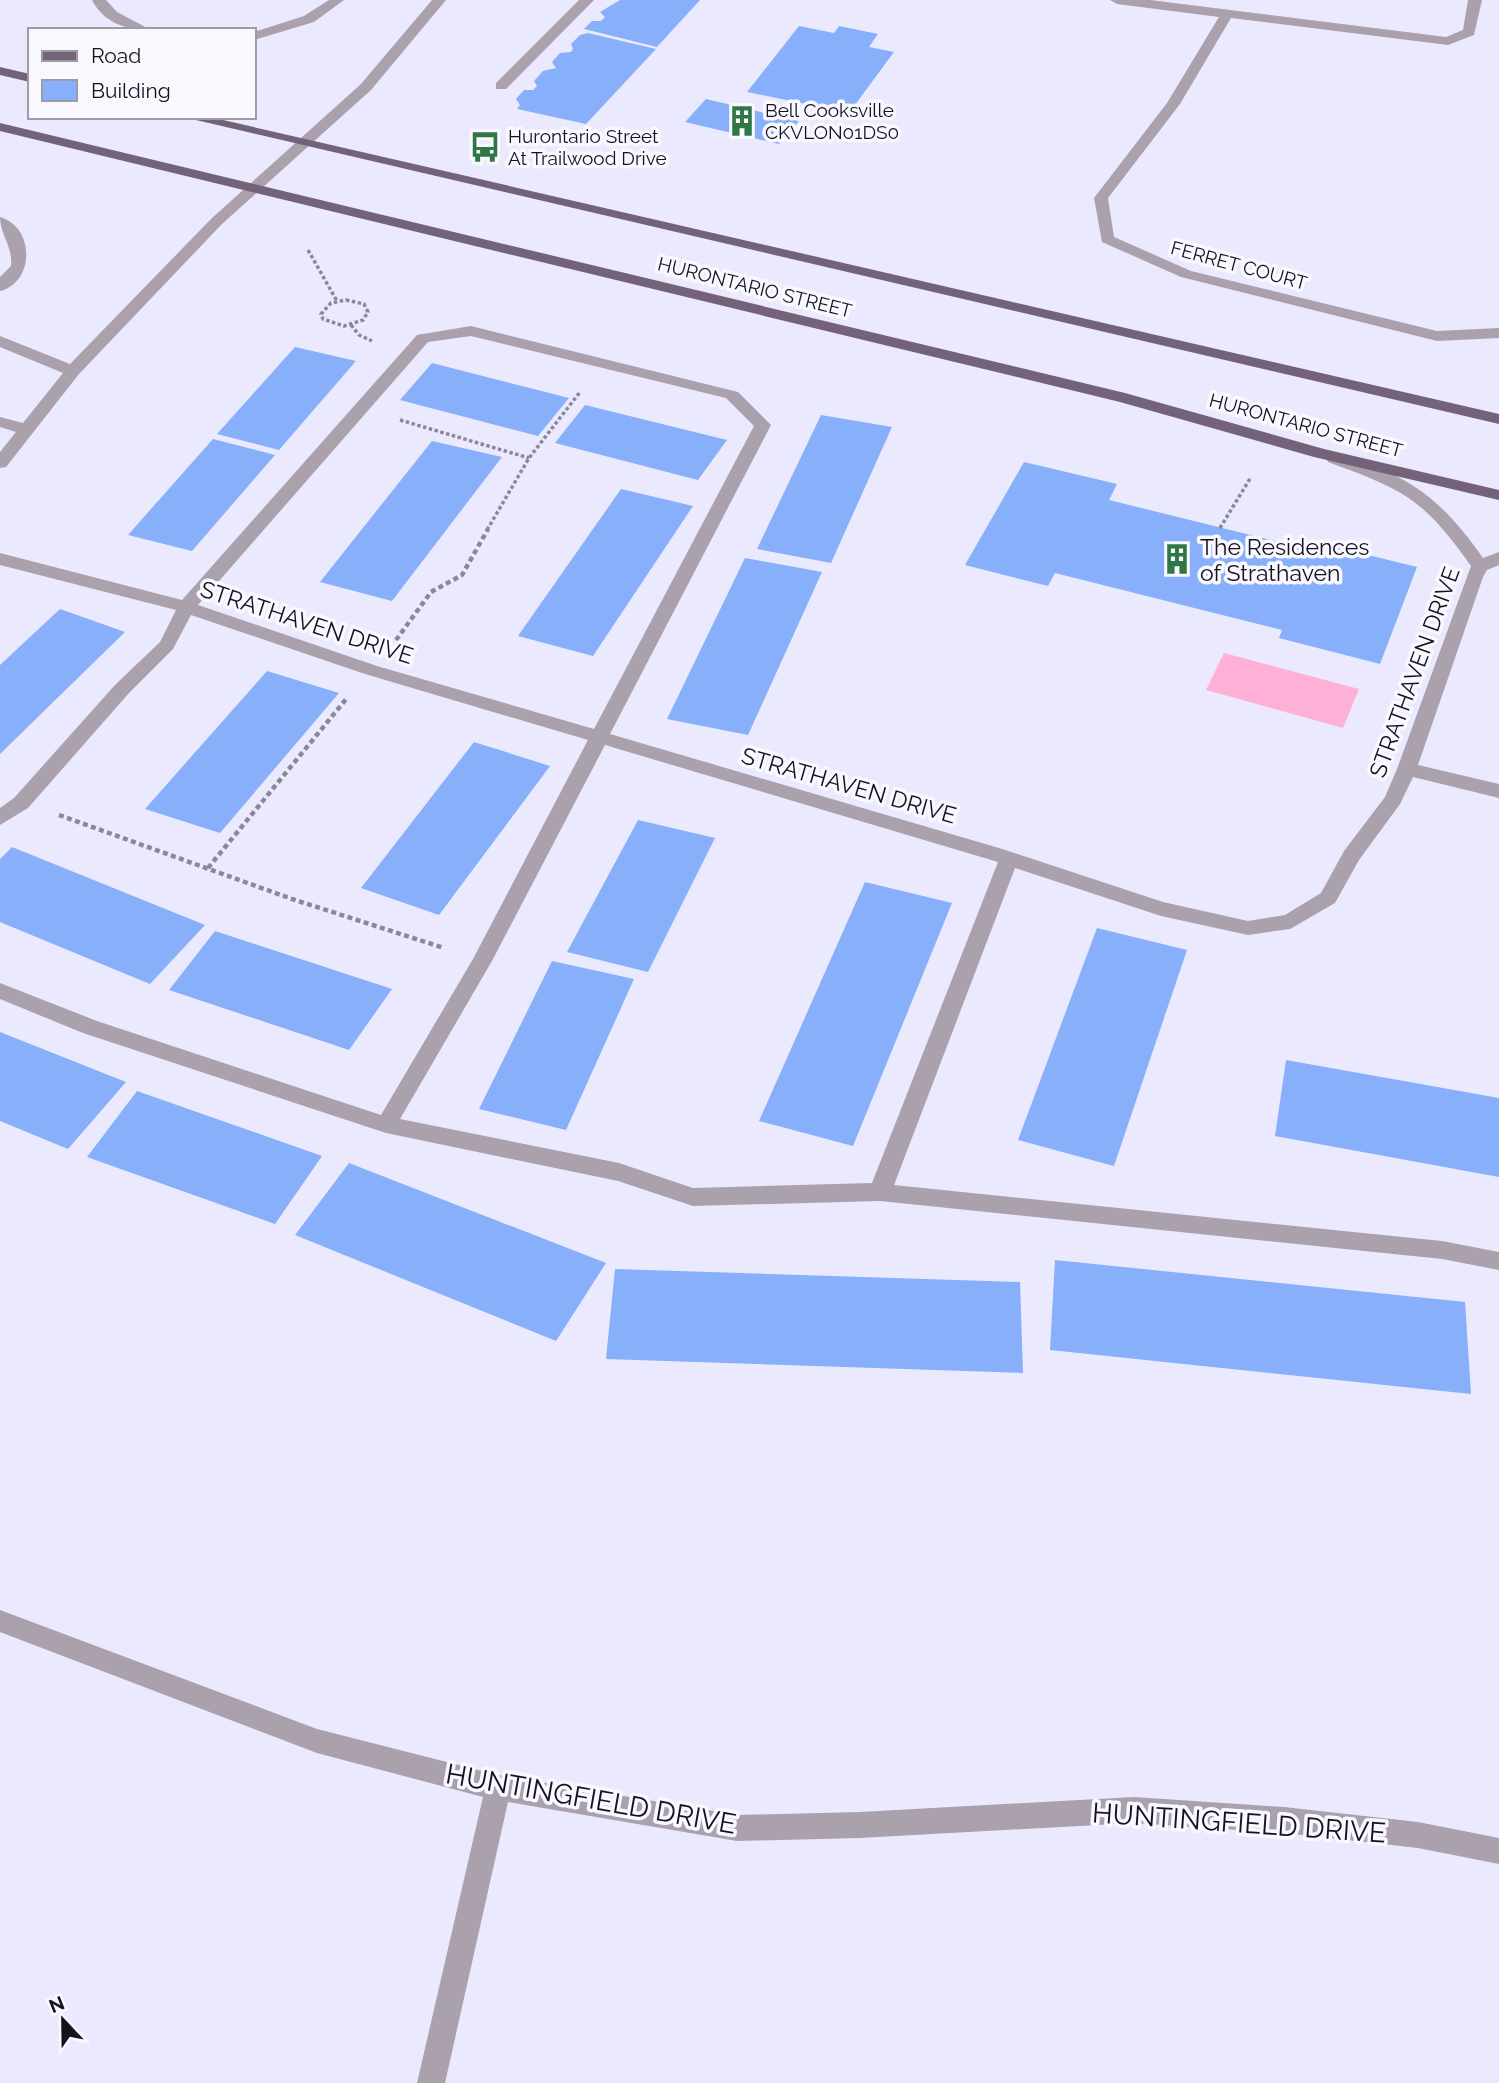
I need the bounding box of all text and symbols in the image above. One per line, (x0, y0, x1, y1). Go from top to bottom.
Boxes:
legend (28, 28, 256, 119)
text: Road (91, 43, 141, 68)
text: Building (91, 78, 171, 103)
place label: Bell Cooksville CKVLON01DS0 (765, 99, 899, 143)
building icon: Bell Cooksville CKVLON01DS0 (725, 104, 759, 138)
place label: Hurontario Street At Trailwood Drive (508, 125, 667, 169)
bus stop icon: Hurontario Street At Trailwood Drive (468, 130, 502, 164)
street label: FERRET COURT (1168, 236, 1310, 294)
street label: HURONTARIO STREET (656, 252, 855, 322)
street label: HURONTARIO STREET (1207, 389, 1406, 462)
place label: The Residences of Strathaven (1200, 533, 1369, 586)
building icon: The Residences of Strathaven (1160, 542, 1194, 576)
street label: STRATHAVEN DRIVE (1363, 563, 1465, 781)
street label: STRATHAVEN DRIVE (197, 575, 417, 669)
street label: STRATHAVEN DRIVE (739, 741, 959, 829)
street label: HUNTINGFIELD DRIVE (443, 1757, 739, 1841)
street label: HUNTINGFIELD DRIVE (1091, 1796, 1387, 1850)
north arrow (28, 1985, 98, 2055)
text: N (46, 1991, 67, 2017)

